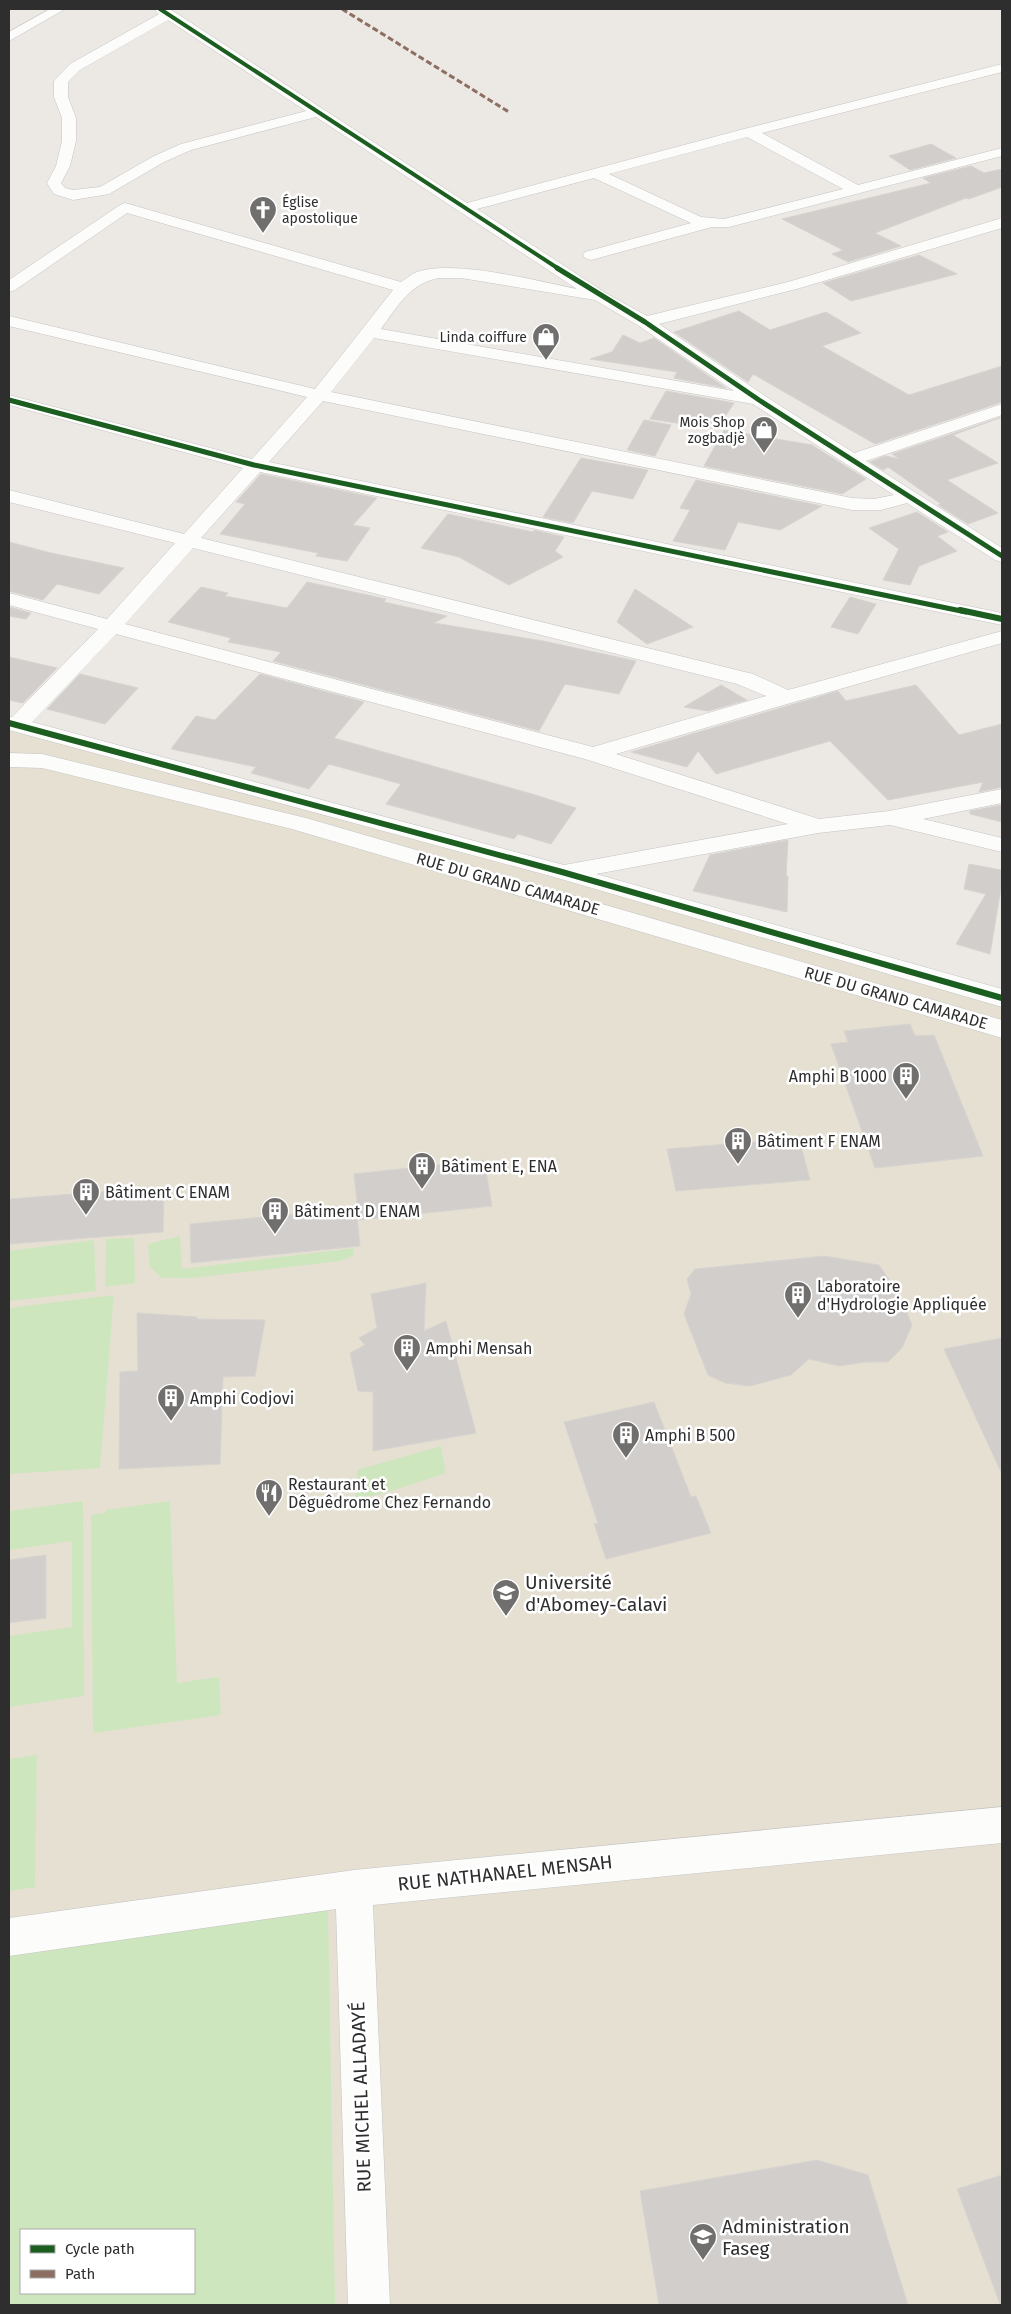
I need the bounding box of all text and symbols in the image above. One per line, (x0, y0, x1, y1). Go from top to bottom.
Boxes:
place label: Église apostolique (282, 193, 358, 227)
church icon: Église apostolique (248, 195, 278, 234)
shop icon: Linda coiffure (531, 322, 561, 361)
place label: Linda coiffure (440, 329, 527, 346)
place label: Mois Shop zogbadjè (679, 414, 745, 447)
shop icon: Mois Shop zogbadjè (749, 415, 779, 454)
street label: RUE DU GRAND CAMARADE (414, 849, 602, 919)
street label: RUE DU GRAND CAMARADE (802, 963, 990, 1033)
building icon: Amphi B 1000 (891, 1061, 921, 1100)
place label: Amphi B 1000 (789, 1067, 887, 1086)
building icon: Bâtiment F ENAM (723, 1126, 753, 1165)
place label: Bâtiment F ENAM (757, 1132, 881, 1151)
building icon: Bâtiment E, ENA (407, 1151, 437, 1190)
place label: Bâtiment E, ENA (441, 1157, 558, 1176)
building icon: Bâtiment C ENAM (71, 1177, 101, 1216)
place label: Bâtiment C ENAM (105, 1183, 230, 1202)
building icon: Bâtiment D ENAM (260, 1196, 290, 1235)
place label: Bâtiment D ENAM (294, 1202, 420, 1221)
place label: Laboratoire d'Hydrologie Appliquée (817, 1277, 987, 1314)
building icon: Laboratoire d'Hydrologie Appliquée (783, 1280, 813, 1319)
building icon: Amphi Mensah (392, 1333, 422, 1372)
place label: Amphi Mensah (426, 1339, 532, 1358)
building icon: Amphi Codjovi (156, 1383, 186, 1422)
place label: Amphi Codjovi (190, 1389, 294, 1408)
building icon: Amphi B 500 (611, 1420, 641, 1459)
place label: Amphi B 500 (645, 1426, 735, 1445)
place label: Restaurant et Dêguêdrome Chez Fernando (288, 1475, 491, 1512)
restaurant icon: Restaurant et Dêguêdrome Chez Fernando (254, 1478, 284, 1517)
place label: Université d'Abomey-Calavi (525, 1571, 667, 1616)
school or university icon: Université d'Abomey-Calavi (491, 1578, 521, 1617)
street label: RUE NATHANAEL MENSAH (396, 1850, 614, 1896)
street label: RUE MICHEL ALLADAYÉ (346, 2001, 376, 2193)
place label: Administration Faseg (722, 2215, 850, 2260)
school or university icon: Administration Faseg (688, 2222, 718, 2261)
legend (20, 2229, 195, 2294)
text: Cycle path (65, 2240, 135, 2258)
text: Path (65, 2265, 95, 2283)

